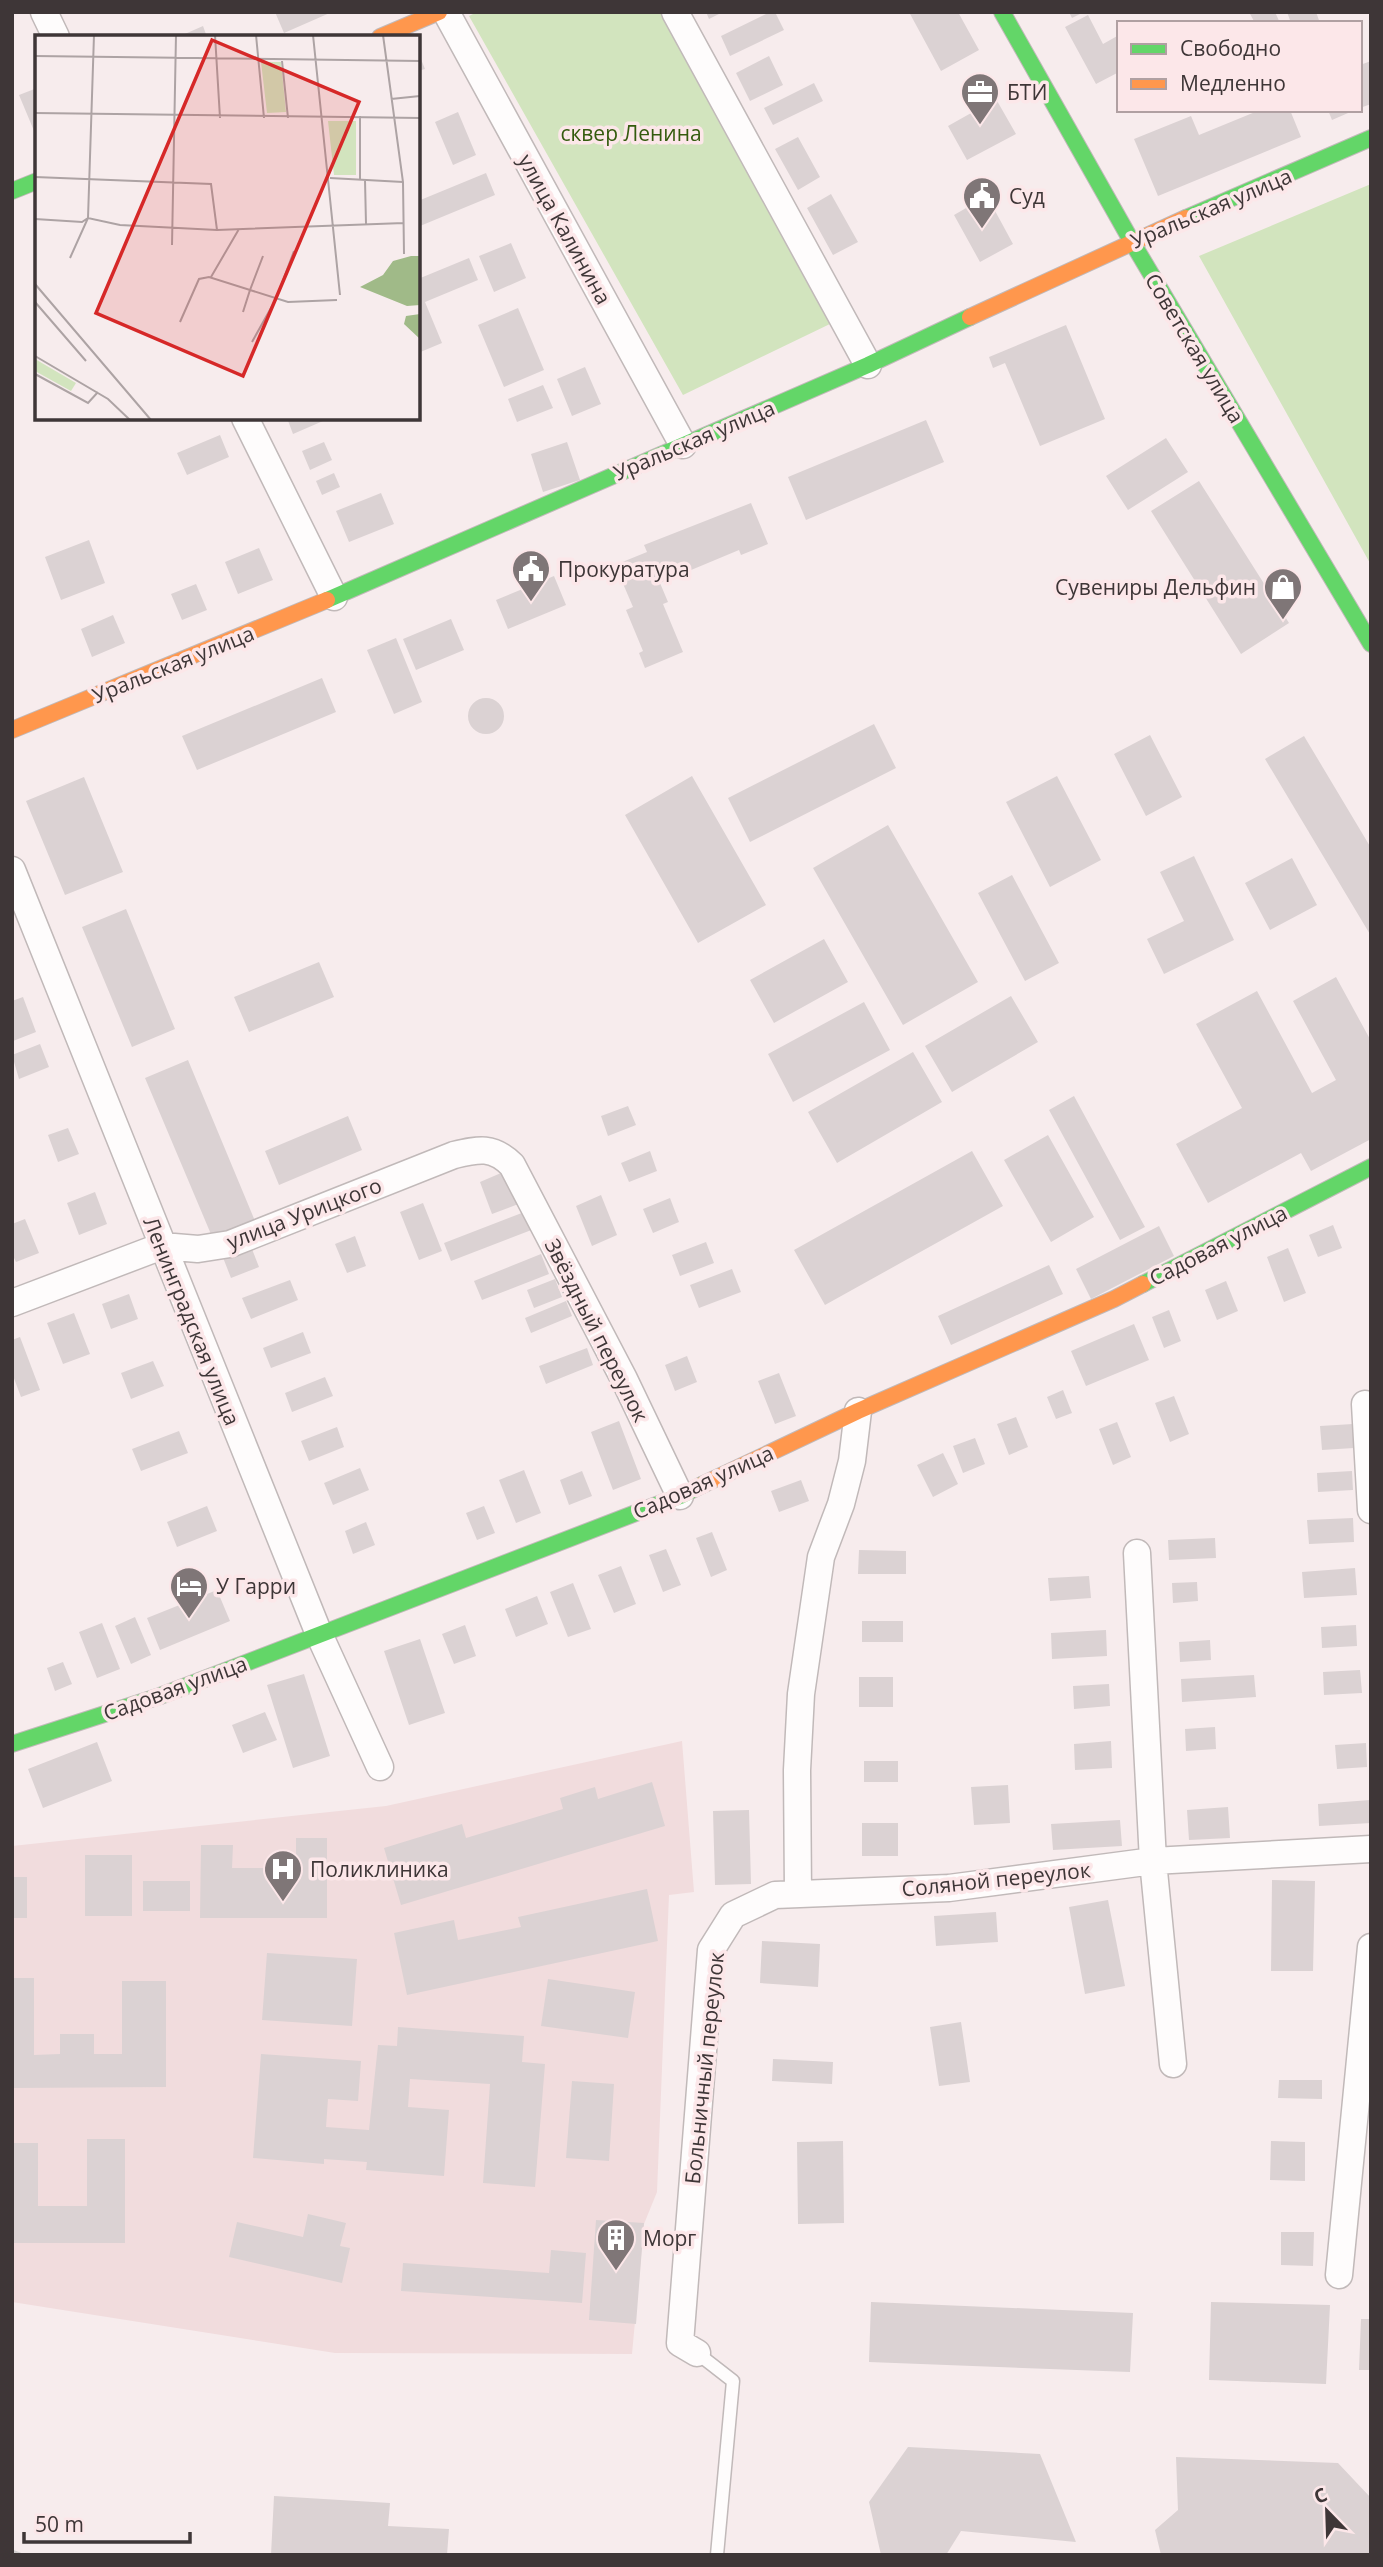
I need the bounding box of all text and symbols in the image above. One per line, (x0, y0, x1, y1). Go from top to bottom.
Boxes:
legend (1117, 21, 1362, 112)
text: Свободно (1180, 34, 1281, 62)
inset map (35, 35, 420, 420)
text: Медленно (1180, 69, 1286, 97)
office icon: БТИ (959, 71, 1001, 126)
place label: БТИ (1007, 78, 1047, 106)
park label: сквер Ленина (560, 119, 702, 147)
street label: улица Калинина (512, 149, 618, 309)
street label: Уральская улица (1126, 161, 1296, 255)
public building icon: Суд (961, 175, 1003, 230)
place label: Суд (1009, 182, 1045, 210)
street label: Советская улица (1139, 268, 1251, 428)
street label: Уральская улица (609, 393, 779, 487)
public building icon: Прокуратура (510, 548, 552, 603)
place label: Прокуратура (558, 555, 690, 583)
shop icon: Сувениры Дельфин (1262, 566, 1304, 621)
place label: Сувениры Дельфин (1055, 573, 1256, 601)
street label: Уральская улица (88, 619, 258, 709)
street label: улица Урицкого (223, 1171, 385, 1255)
street label: Садовая улица (1144, 1198, 1292, 1292)
street label: Ленинградская улица (137, 1213, 247, 1429)
street label: Звёздный переулок (539, 1234, 655, 1426)
street label: Садовая улица (628, 1438, 778, 1526)
hotel icon: У Гарри (168, 1565, 210, 1620)
place label: У Гарри (216, 1572, 296, 1600)
street label: Садовая улица (99, 1649, 251, 1727)
hospital icon: Поликлиника (262, 1848, 304, 1903)
place label: Поликлиника (310, 1855, 449, 1883)
street label: Соляной переулок (900, 1855, 1092, 1903)
street label: Больничный переулок (678, 1951, 730, 2185)
building icon: Морг (595, 2217, 637, 2272)
place label: Морг (643, 2224, 696, 2252)
north arrow (1292, 2476, 1362, 2546)
text: С (1310, 2481, 1331, 2510)
scale bar (24, 2500, 191, 2544)
text: 50 m (35, 2510, 84, 2538)

